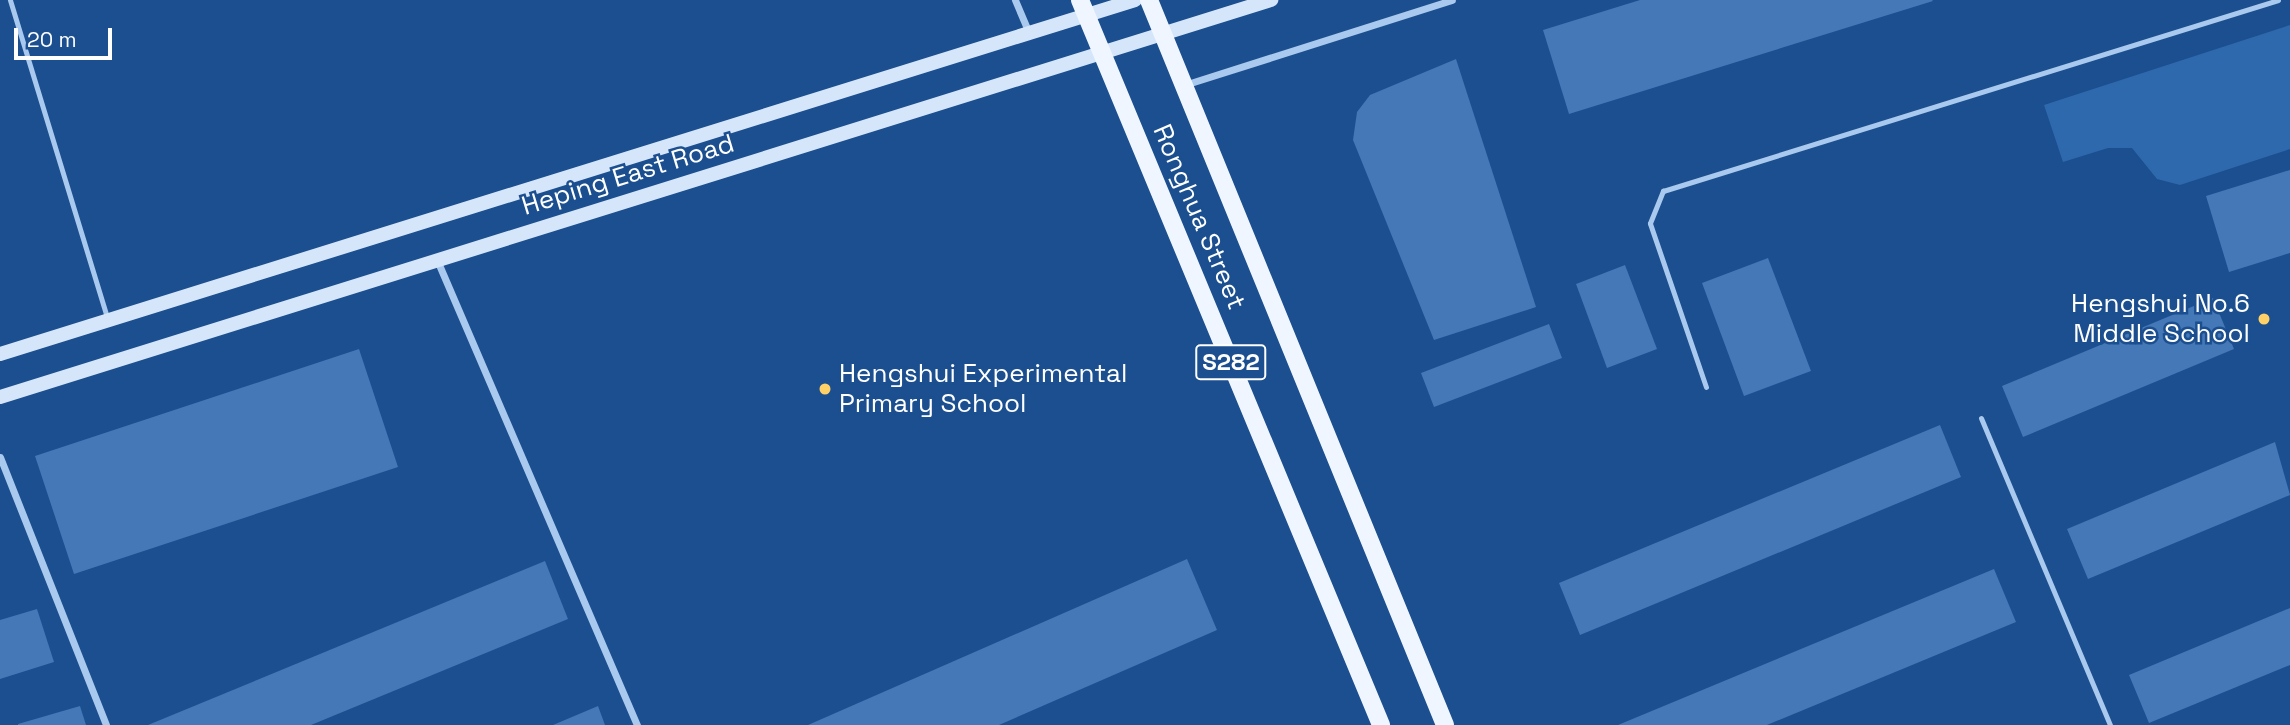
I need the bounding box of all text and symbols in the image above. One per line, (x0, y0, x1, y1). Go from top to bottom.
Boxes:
scale bar (18, 14, 116, 58)
text: 20 m (27, 26, 77, 53)
street label: Ronghua Street (1146, 120, 1252, 314)
street label: Heping East Road (518, 128, 738, 222)
place label: Hengshui No.6 Middle School (2071, 288, 2250, 350)
marker: Hengshui No.6 Middle School (2256, 311, 2272, 327)
road number: S282 (1194, 342, 1268, 382)
place label: Hengshui Experimental Primary School (839, 358, 1127, 420)
marker: Hengshui Experimental Primary School (817, 381, 833, 397)

